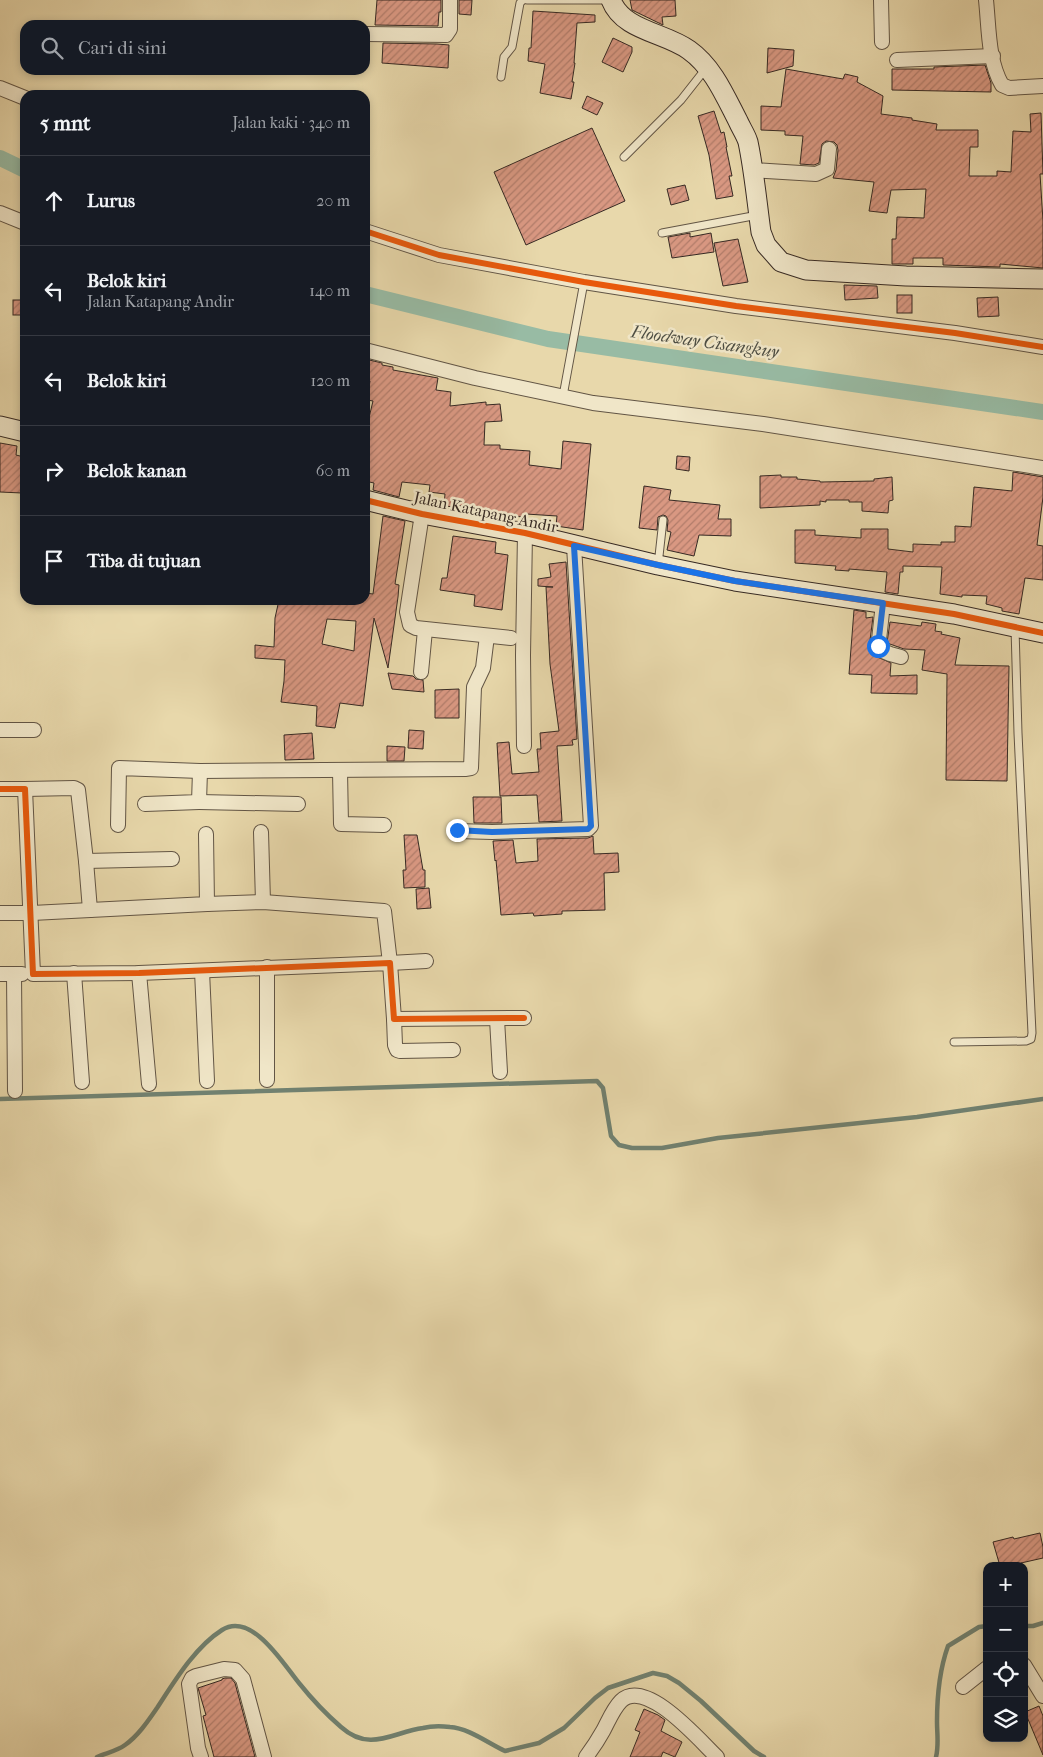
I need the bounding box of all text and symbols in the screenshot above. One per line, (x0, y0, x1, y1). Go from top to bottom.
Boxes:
search box (20, 20, 370, 75)
icon: search (38, 34, 66, 62)
text: Cari di sini (78, 37, 167, 59)
text: 5 mnt (40, 111, 91, 135)
text: Jalan kaki · 340 m (232, 113, 350, 132)
icon: ahead (40, 187, 68, 215)
text: Lurus (87, 190, 135, 212)
text: 20 m (316, 191, 350, 210)
text: Belok kiri (87, 270, 166, 292)
icon: left (40, 277, 68, 305)
text: 140 m (309, 281, 350, 300)
text: Jalan Katapang Andir (87, 292, 234, 311)
water label: Floodway Cisangkuy (629, 321, 781, 363)
icon: left (40, 367, 68, 395)
text: Belok kiri (87, 370, 166, 392)
text: 120 m (311, 371, 350, 390)
icon: right (40, 457, 68, 485)
text: Belok kanan (87, 460, 187, 482)
text: 60 m (316, 461, 350, 480)
street label: Jalan Katapang Andir (410, 487, 560, 537)
icon: arrive (40, 547, 68, 575)
text: Tiba di tujuan (87, 550, 201, 572)
route start (867, 635, 890, 658)
route end (446, 819, 469, 842)
map controls (983, 1562, 1028, 1742)
button: + (983, 1562, 1028, 1607)
button: − (983, 1607, 1028, 1652)
button: locate (983, 1652, 1028, 1697)
button: layers (983, 1697, 1028, 1742)

